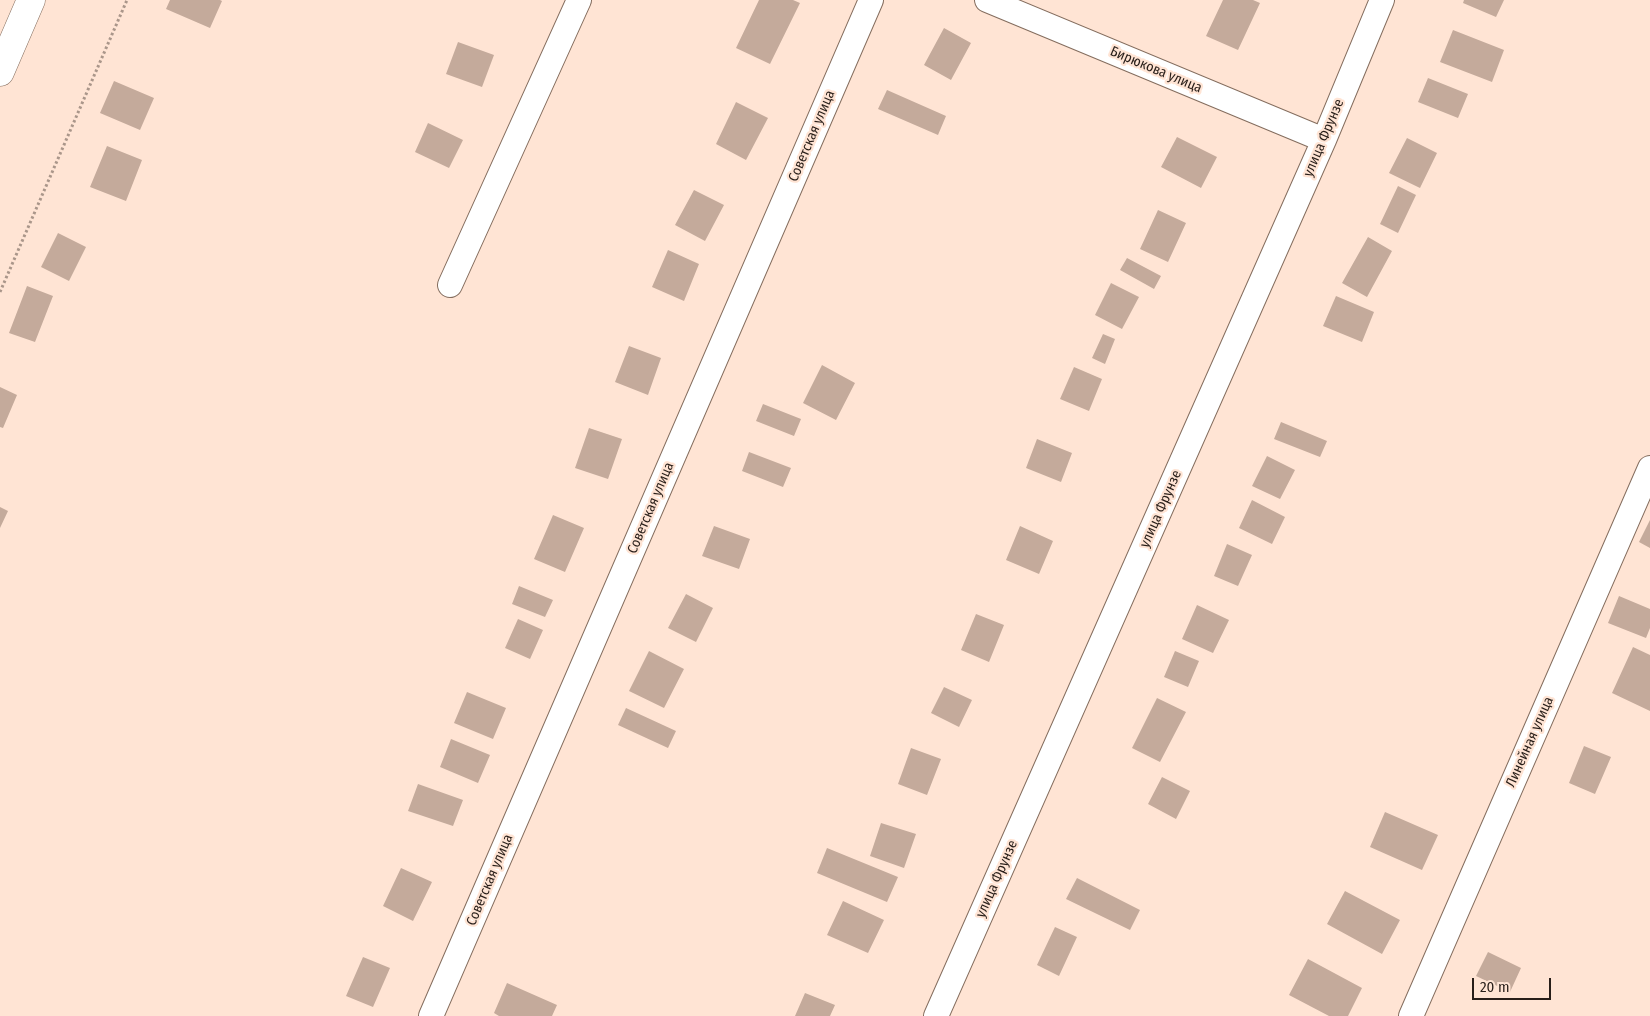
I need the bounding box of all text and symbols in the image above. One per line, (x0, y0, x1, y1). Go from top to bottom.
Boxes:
street label: Бирюкова улица (1108, 43, 1204, 97)
street label: Советская улица (785, 88, 839, 184)
street label: улица Фрунзе (1300, 97, 1348, 179)
street label: Советская улица (624, 460, 678, 556)
street label: улица Фрунзе (1136, 468, 1186, 550)
street label: Линейная улица (1503, 694, 1557, 790)
street label: Советская улица (463, 832, 517, 928)
street label: улица Фрунзе (972, 838, 1022, 920)
scale bar (1475, 968, 1554, 1000)
text: 20 m (1480, 978, 1510, 996)

